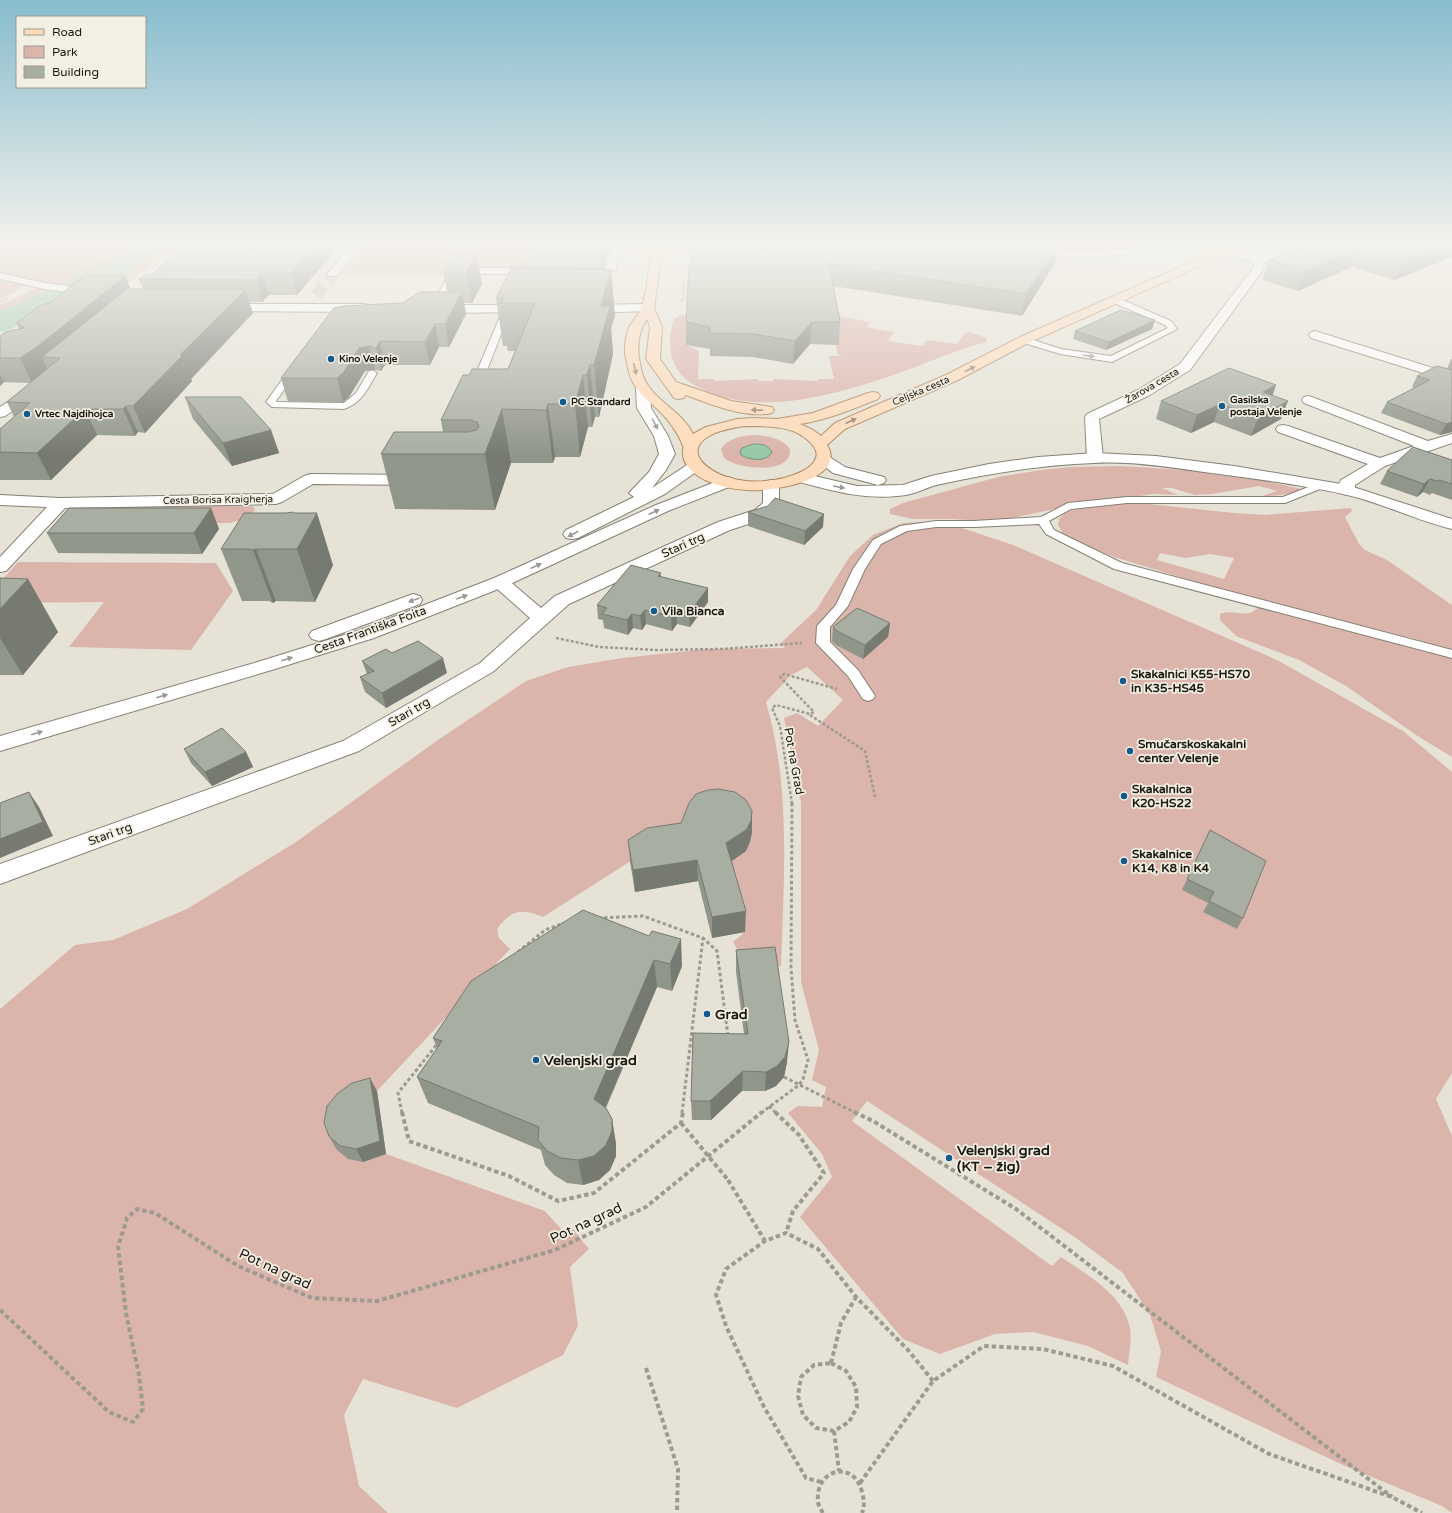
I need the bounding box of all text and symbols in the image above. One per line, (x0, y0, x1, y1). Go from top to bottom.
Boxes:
legend (16, 16, 146, 88)
text: Road (52, 25, 82, 39)
text: Park (52, 45, 78, 59)
text: Building (52, 65, 99, 79)
place label: Kino Velenje (339, 353, 398, 365)
one-way arrow (1083, 353, 1095, 359)
marker: Kino Velenje (326, 354, 336, 364)
one-way arrow (632, 363, 638, 375)
one-way arrow (964, 365, 976, 372)
street label: Žarova cesta (1123, 366, 1181, 406)
street label: Celjska cesta (891, 374, 951, 408)
place label: Gasilska postaja Velenje (1230, 394, 1302, 418)
place label: PC Standard (571, 396, 631, 408)
marker: PC Standard (558, 397, 568, 407)
marker: Gasilska postaja Velenje (1217, 401, 1227, 411)
one-way arrow (751, 406, 763, 413)
place label: Vrtec Najdihojca (35, 408, 114, 420)
marker: Vrtec Najdihojca (22, 409, 32, 419)
one-way arrow (652, 418, 658, 430)
one-way arrow (846, 418, 857, 424)
one-way arrow (833, 485, 845, 491)
street label: Cesta Borisa Kraigherja (163, 493, 273, 507)
one-way arrow (649, 509, 660, 515)
street label: Stari trg (659, 529, 707, 561)
one-way arrow (567, 531, 578, 537)
one-way arrow (530, 563, 542, 569)
one-way arrow (456, 593, 468, 599)
one-way arrow (407, 597, 419, 603)
street label: Cesta Františka Foita (312, 603, 428, 657)
place label: Vila Bianca (662, 604, 725, 618)
marker: Vila Bianca (649, 606, 659, 616)
one-way arrow (281, 656, 293, 662)
place label: Skakalnici K55-HS70 in K35-HS45 (1131, 667, 1250, 695)
marker: Skakalnici K55-HS70 in K35-HS45 (1118, 676, 1128, 686)
one-way arrow (156, 693, 168, 699)
street label: Stari trg (386, 695, 432, 729)
street label: Pot na Grad (781, 726, 807, 796)
one-way arrow (32, 730, 44, 736)
place label: Smučarskoskakalni center Velenje (1138, 737, 1246, 766)
marker: Smučarskoskakalni center Velenje (1125, 746, 1135, 756)
place label: Skakalnica K20-HS22 (1132, 782, 1192, 810)
marker: Skakalnica K20-HS22 (1119, 791, 1129, 801)
street label: Stari trg (86, 820, 134, 848)
place label: Skakalnice K14, K8 in K4 (1132, 847, 1210, 875)
marker: Skakalnice K14, K8 in K4 (1119, 856, 1129, 866)
place label: Grad (715, 1006, 748, 1023)
marker: Grad (702, 1009, 712, 1019)
place label: Velenjski grad (544, 1052, 637, 1069)
marker: Velenjski grad (531, 1055, 541, 1065)
place label: Velenjski grad (KT – žig) (957, 1142, 1050, 1175)
marker: Velenjski grad (KT – žig) (944, 1153, 954, 1163)
street label: Pot na grad (547, 1199, 625, 1247)
street label: Pot na grad (236, 1245, 314, 1293)

